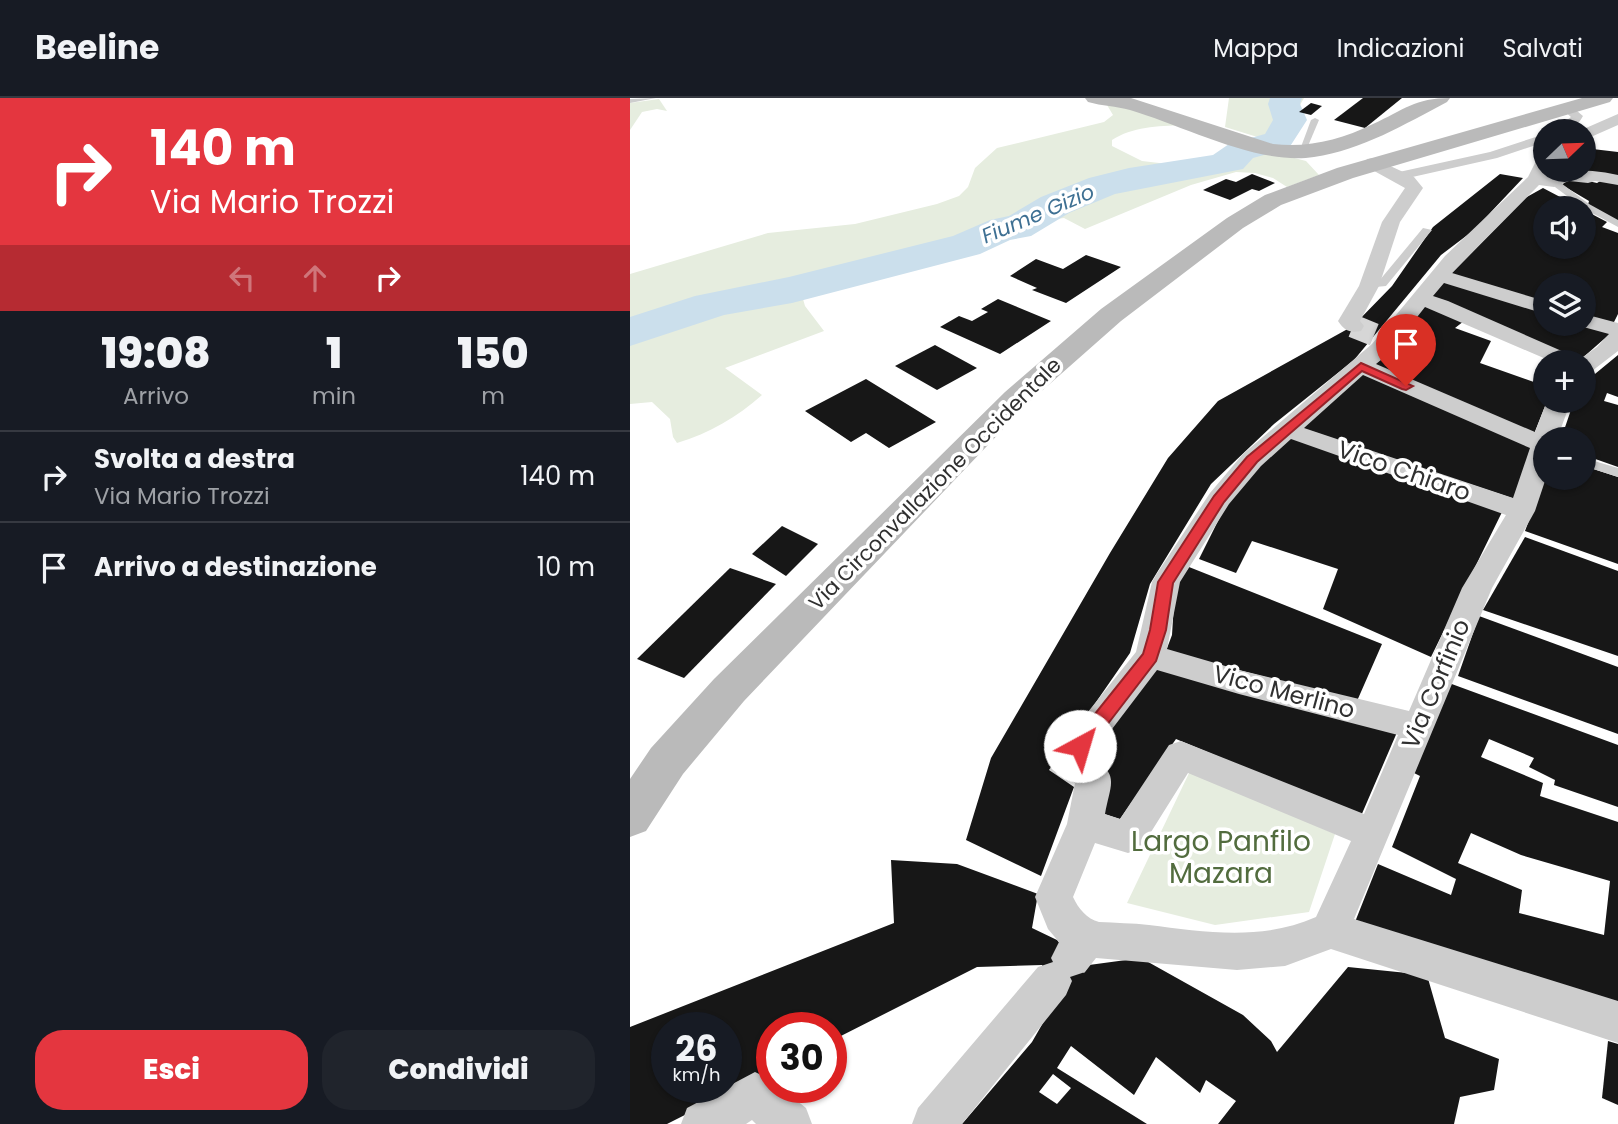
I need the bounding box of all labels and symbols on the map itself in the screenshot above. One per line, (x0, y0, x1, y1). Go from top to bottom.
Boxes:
north arrow (1533, 119, 1596, 182)
water label: Fiume Gizio (977, 177, 1099, 250)
pin (1376, 314, 1436, 386)
street label: Via Circonvallazione Occidentale (802, 351, 1067, 616)
street label: Vico Chiaro (1333, 432, 1475, 509)
street label: Via Corfinio (1393, 614, 1478, 754)
street label: Vico Merlino (1210, 657, 1359, 726)
position arrow (1043, 709, 1117, 783)
park label: Largo Panfilo Mazara (1131, 822, 1311, 893)
speed limit sign: 30 (756, 1012, 847, 1103)

